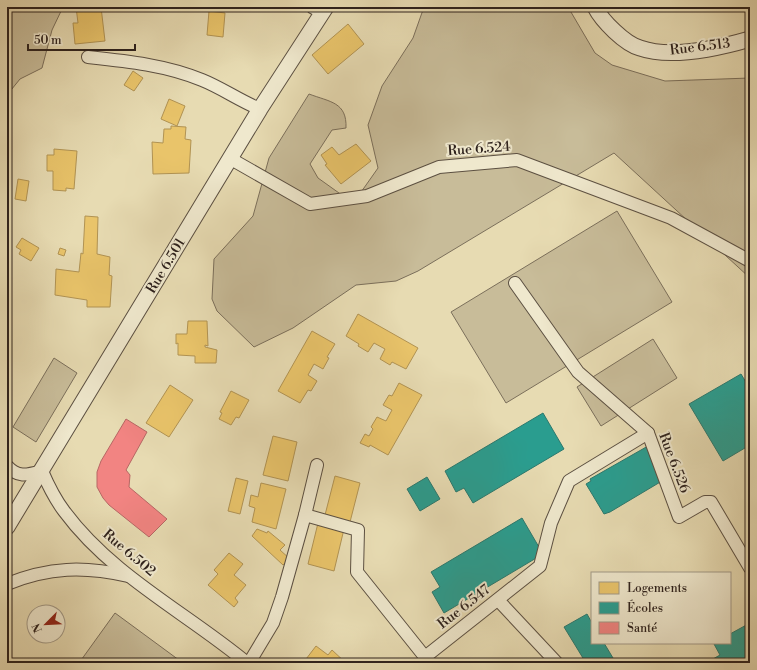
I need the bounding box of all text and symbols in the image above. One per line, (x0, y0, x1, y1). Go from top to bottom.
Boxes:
scale bar (28, 26, 135, 52)
text: 50 m (34, 33, 62, 48)
street label: Rue 6.513 (669, 34, 732, 60)
street label: Rue 6.524 (447, 138, 511, 160)
street label: Rue 6.501 (142, 235, 190, 297)
street label: Rue 6.526 (654, 430, 694, 496)
street label: Rue 6.502 (99, 526, 159, 580)
legend (591, 572, 731, 644)
street label: Rue 6.547 (434, 581, 494, 633)
text: Logements (627, 581, 687, 596)
text: Écoles (627, 599, 663, 616)
north arrow (26, 604, 66, 644)
text: N (29, 621, 46, 634)
text: Santé (627, 621, 657, 636)

